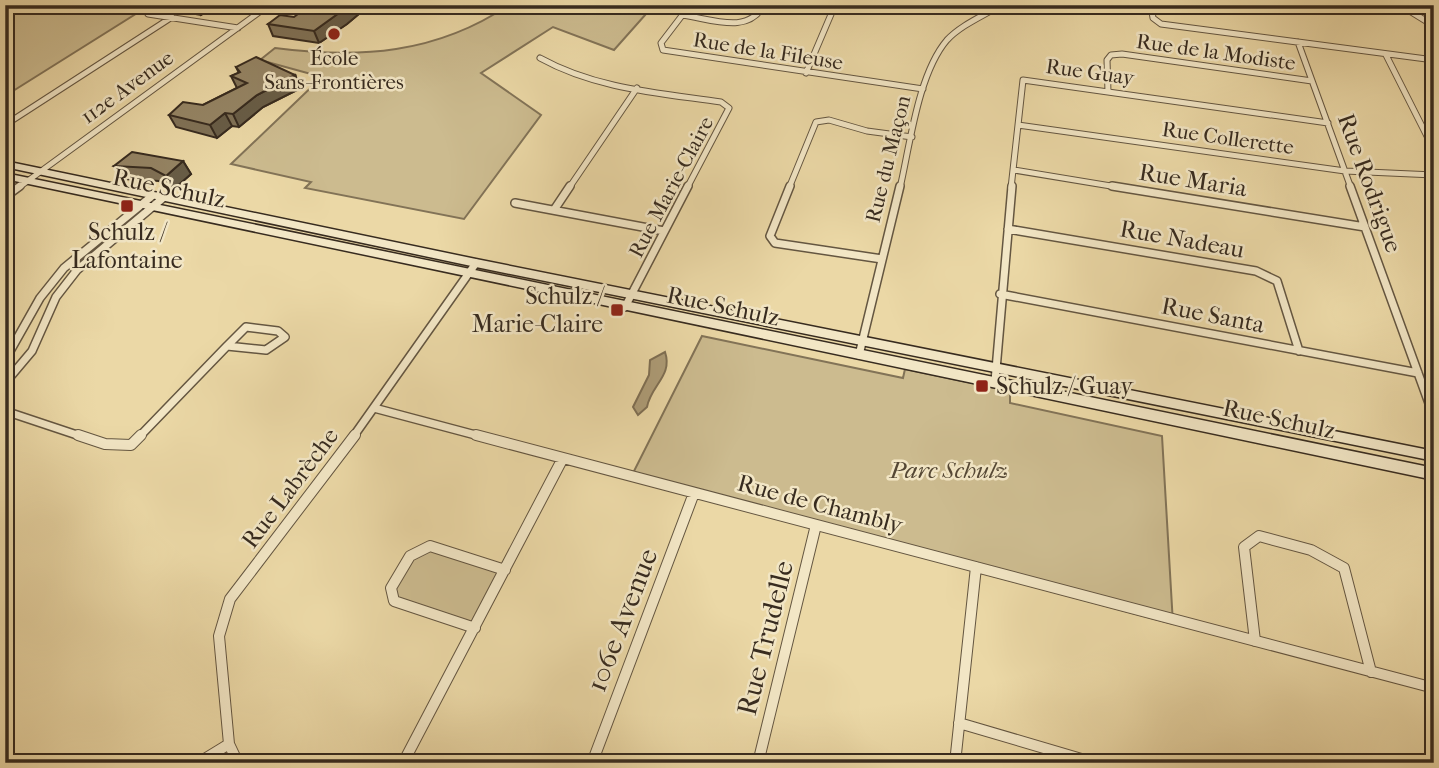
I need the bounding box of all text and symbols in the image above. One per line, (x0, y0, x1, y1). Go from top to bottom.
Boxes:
marker: École Sans-Frontières (326, 26, 342, 42)
street label: Rue de la Fileuse (691, 27, 845, 75)
street label: Rue de la Modiste (1135, 29, 1297, 75)
street label: 112e Avenue (76, 45, 178, 129)
place label: École Sans-Frontières (264, 46, 404, 94)
street label: Rue Guay (1044, 54, 1136, 90)
street label: Rue du Maçon (861, 93, 915, 225)
street label: Rue Rodrigue (1332, 110, 1408, 256)
street label: Rue Marie-Claire (624, 112, 718, 262)
street label: Rue Collerette (1161, 117, 1295, 159)
street label: Rue Maria (1137, 158, 1250, 202)
street label: Rue Schulz (110, 162, 228, 214)
marker: Schulz / Lafontaine (119, 198, 135, 214)
street label: Rue Nadeau (1118, 214, 1247, 264)
place label: Schulz / Lafontaine (71, 218, 183, 274)
street label: Rue Schulz (664, 280, 782, 332)
place label: Schulz / Marie-Claire (472, 282, 605, 338)
street label: Rue Santa (1159, 291, 1268, 339)
marker: Schulz / Marie-Claire (609, 302, 625, 318)
place label: Schulz / Guay (996, 372, 1134, 400)
marker: Schulz / Guay (974, 378, 990, 394)
street label: Rue Schulz (1220, 393, 1338, 445)
street label: Rue Labrèche (236, 422, 344, 554)
park label: Parc Schulz (889, 456, 1008, 484)
street label: Rue de Chambly (735, 469, 907, 540)
street label: 106e Avenue (580, 544, 664, 696)
street label: Rue Trudelle (730, 557, 800, 719)

